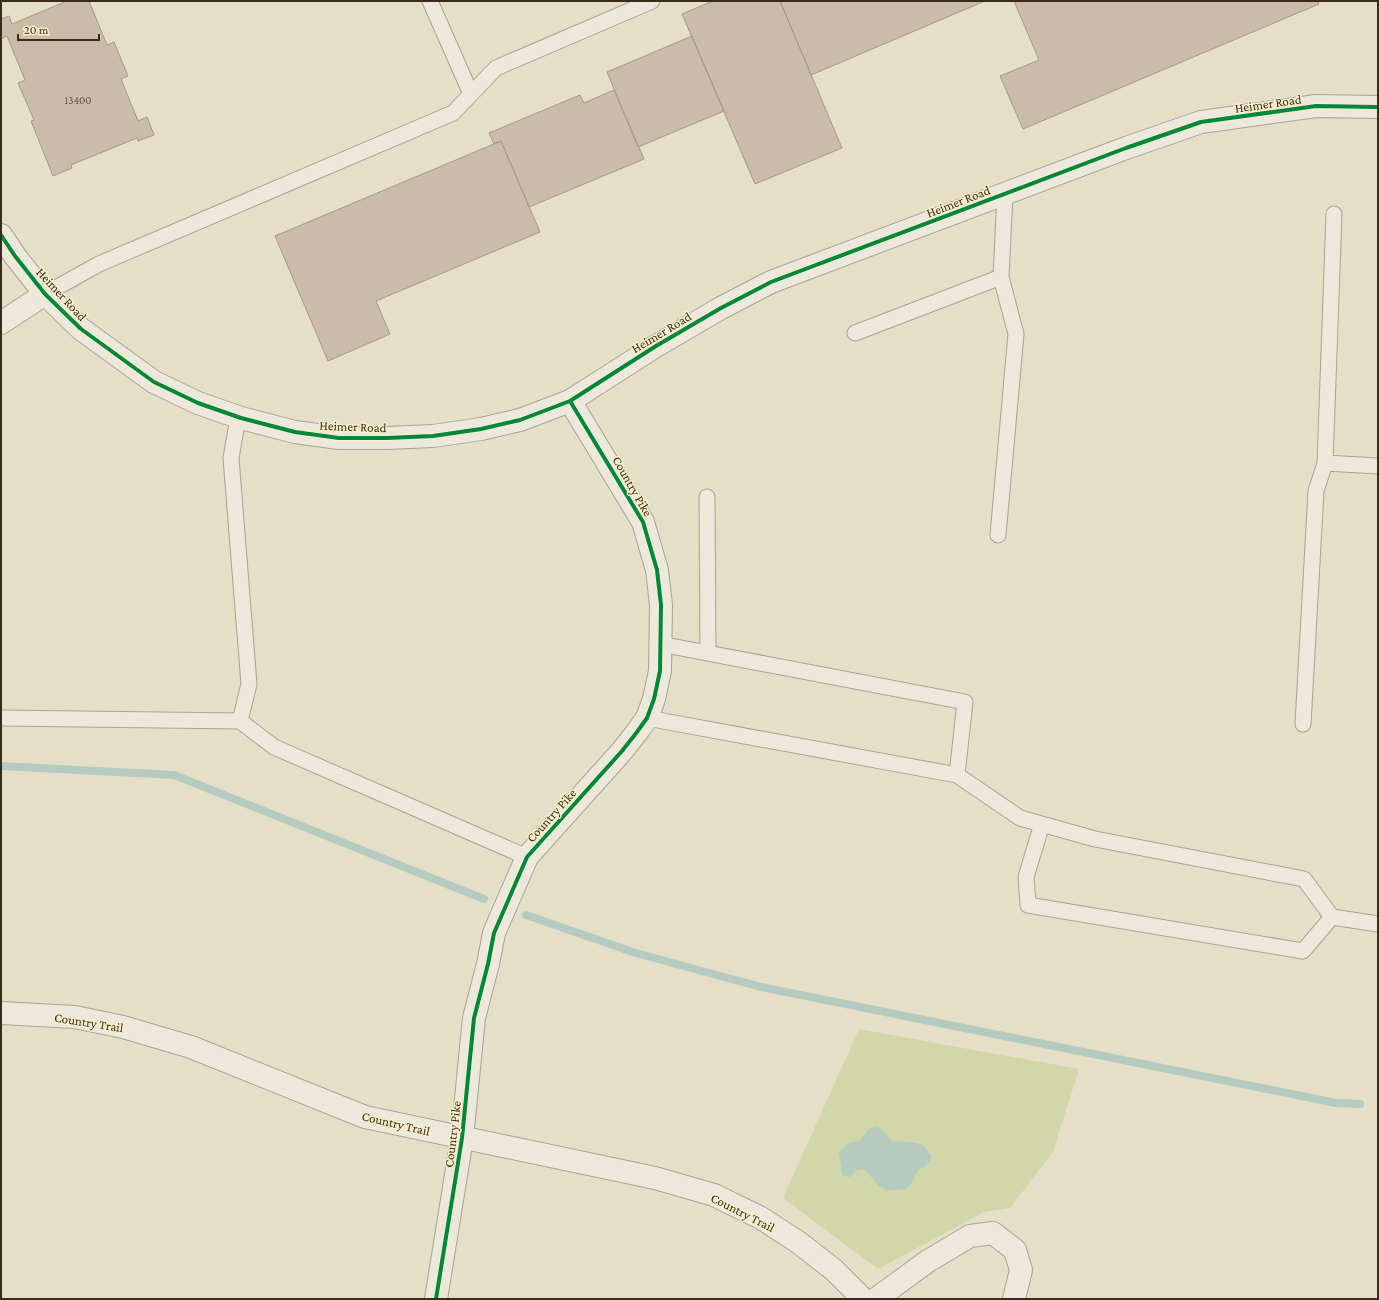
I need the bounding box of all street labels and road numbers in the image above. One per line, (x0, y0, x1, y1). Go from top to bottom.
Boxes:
street label: Heimer Road (1234, 91, 1303, 116)
street label: Heimer Road (924, 182, 992, 221)
street label: Heimer Road (33, 265, 90, 324)
street label: Heimer Road (629, 309, 694, 356)
street label: Heimer Road (319, 418, 387, 435)
street label: Country Pike (609, 453, 656, 519)
street label: Country Pike (523, 785, 580, 845)
street label: Country Trail (53, 1010, 125, 1035)
street label: Country Pike (441, 1100, 464, 1168)
street label: Country Trail (360, 1108, 432, 1139)
street label: Country Trail (708, 1190, 778, 1235)

